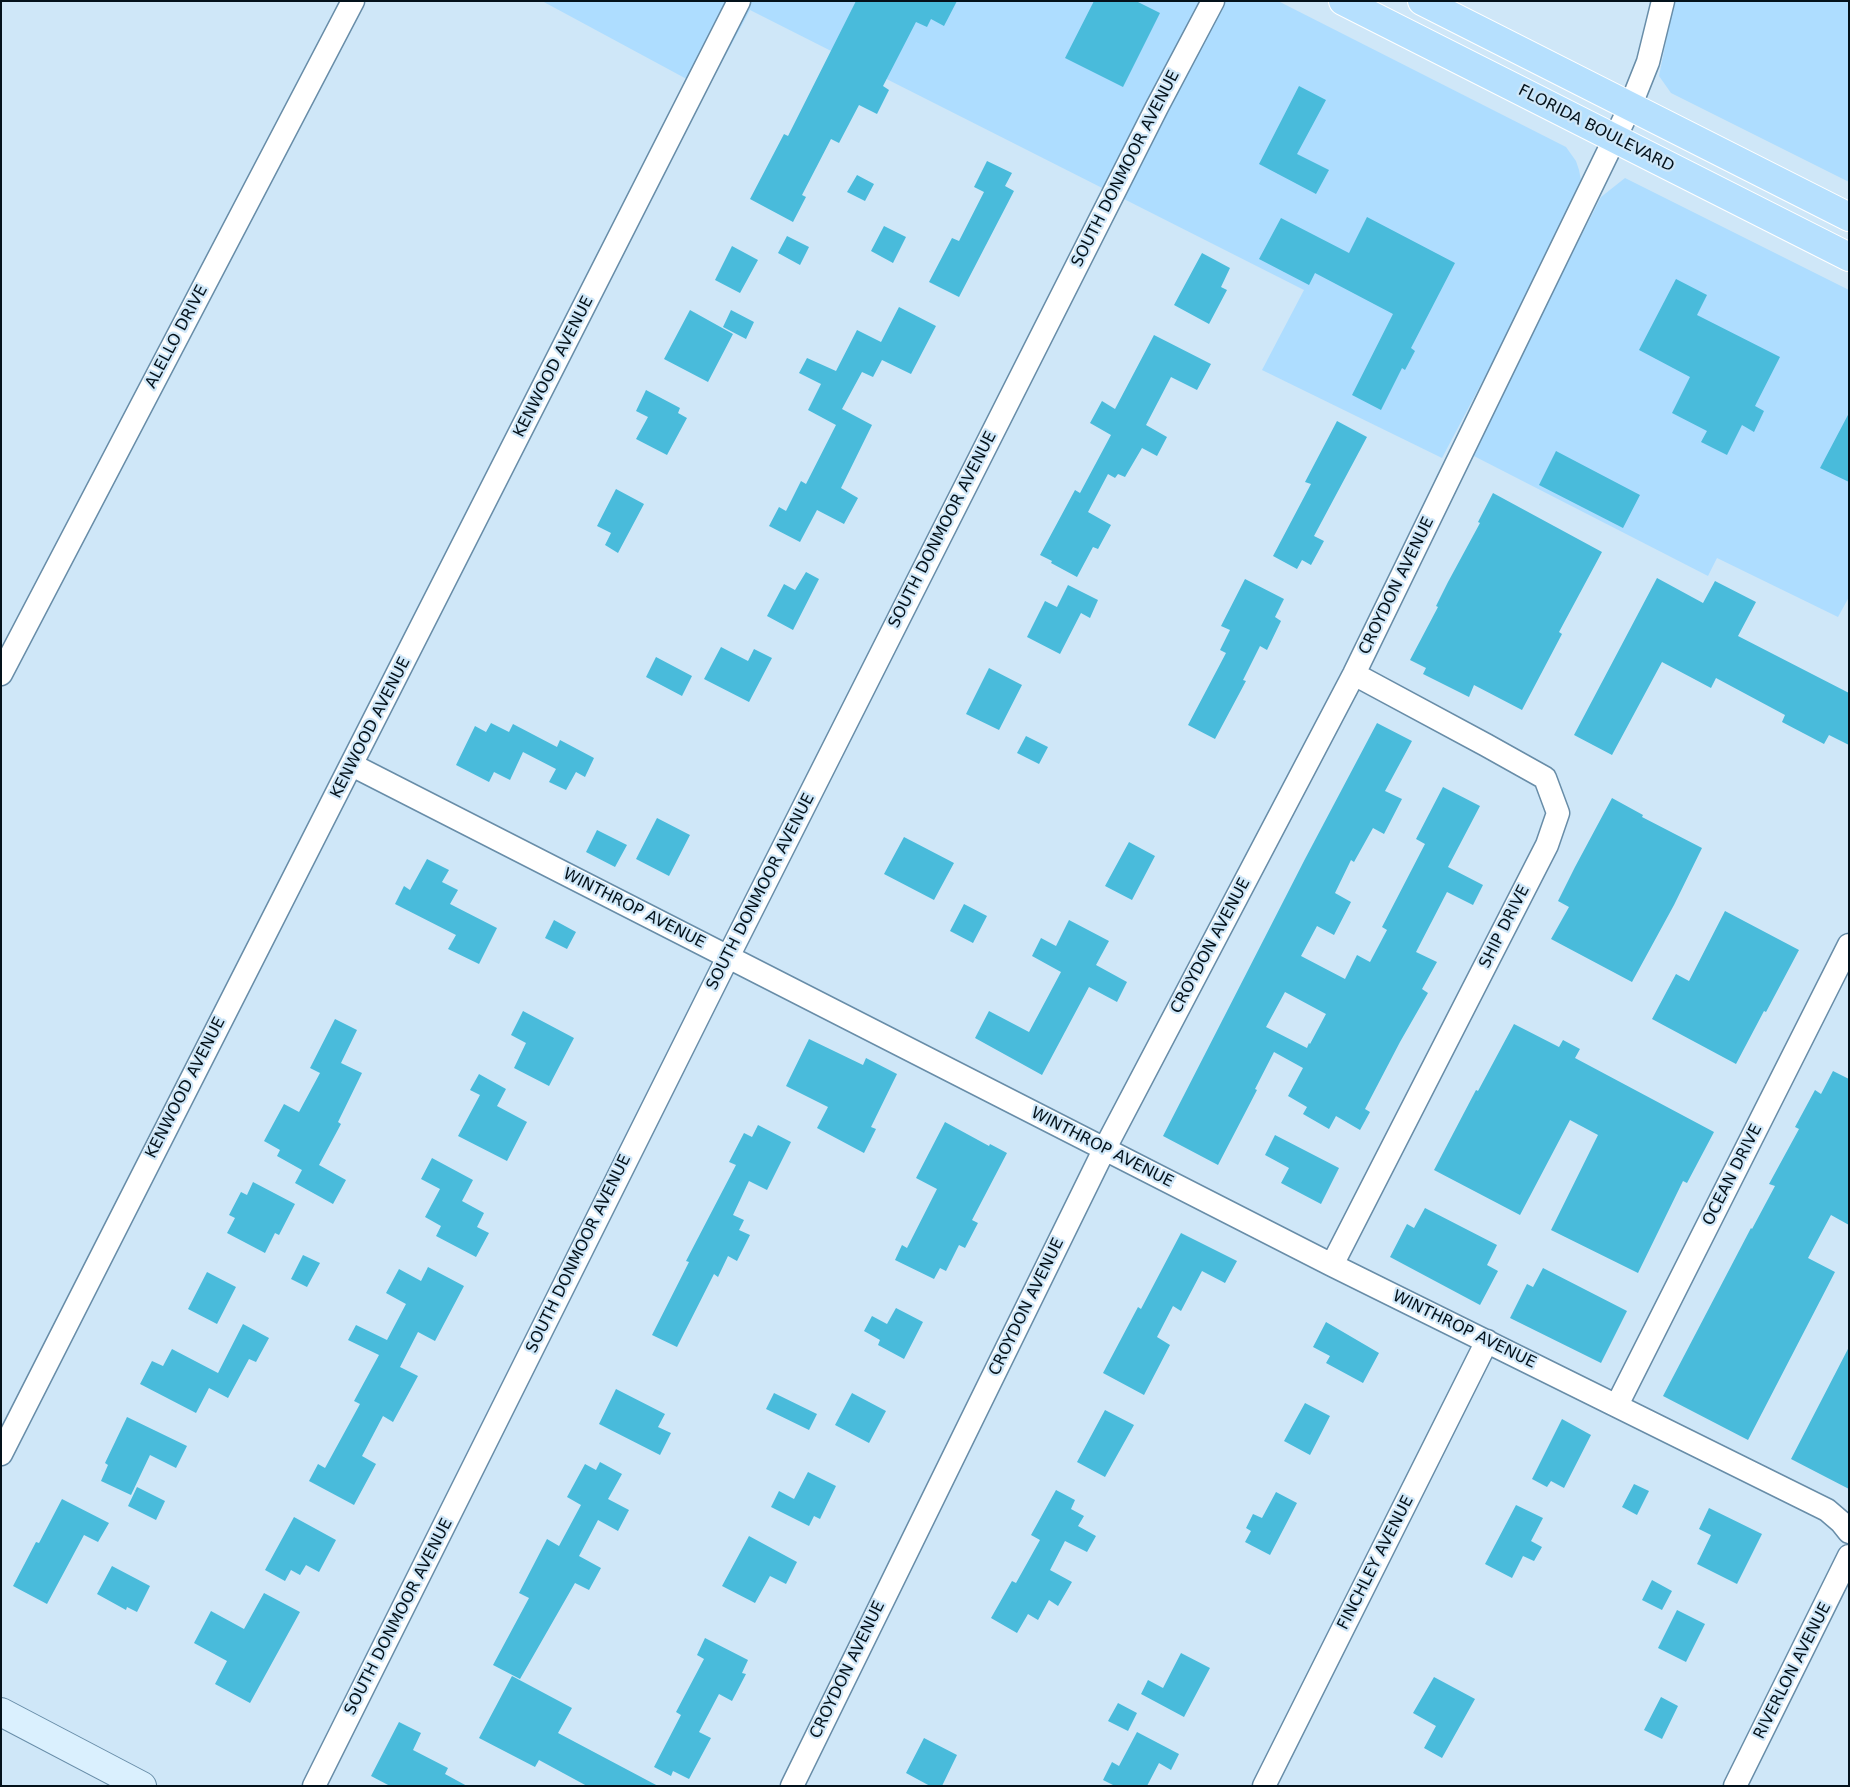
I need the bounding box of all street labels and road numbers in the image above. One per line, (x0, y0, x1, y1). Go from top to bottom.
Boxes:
street label: SOUTH DONMOOR AVENUE (1068, 67, 1184, 271)
street label: FLORIDA BOULEVARD (1515, 81, 1677, 177)
street label: ALELLO DRIVE (142, 282, 212, 392)
street label: KENWOOD AVENUE (510, 293, 598, 441)
street label: SOUTH DONMOOR AVENUE (885, 428, 1001, 632)
street label: CROYDON AVENUE (1355, 514, 1439, 658)
street label: KENWOOD AVENUE (327, 654, 415, 802)
street label: SOUTH DONMOOR AVENUE (703, 790, 819, 994)
street label: WINTHROP AVENUE (559, 865, 709, 953)
street label: CROYDON AVENUE (1167, 875, 1255, 1017)
street label: SHIP DRIVE (1476, 882, 1534, 972)
street label: KENWOOD AVENUE (142, 1014, 230, 1162)
street label: WINTHROP AVENUE (1027, 1104, 1177, 1192)
street label: OCEAN DRIVE (1699, 1121, 1767, 1229)
street label: SOUTH DONMOOR AVENUE (523, 1152, 635, 1356)
street label: CROYDON AVENUE (985, 1235, 1069, 1379)
street label: WINTHROP AVENUE (1389, 1287, 1539, 1373)
street label: FINCHLEY AVENUE (1334, 1493, 1418, 1633)
street label: SOUTH DONMOOR AVENUE (341, 1515, 457, 1719)
street label: CROYDON AVENUE (806, 1598, 890, 1742)
street label: RIVERLON AVENUE (1750, 1599, 1836, 1743)

